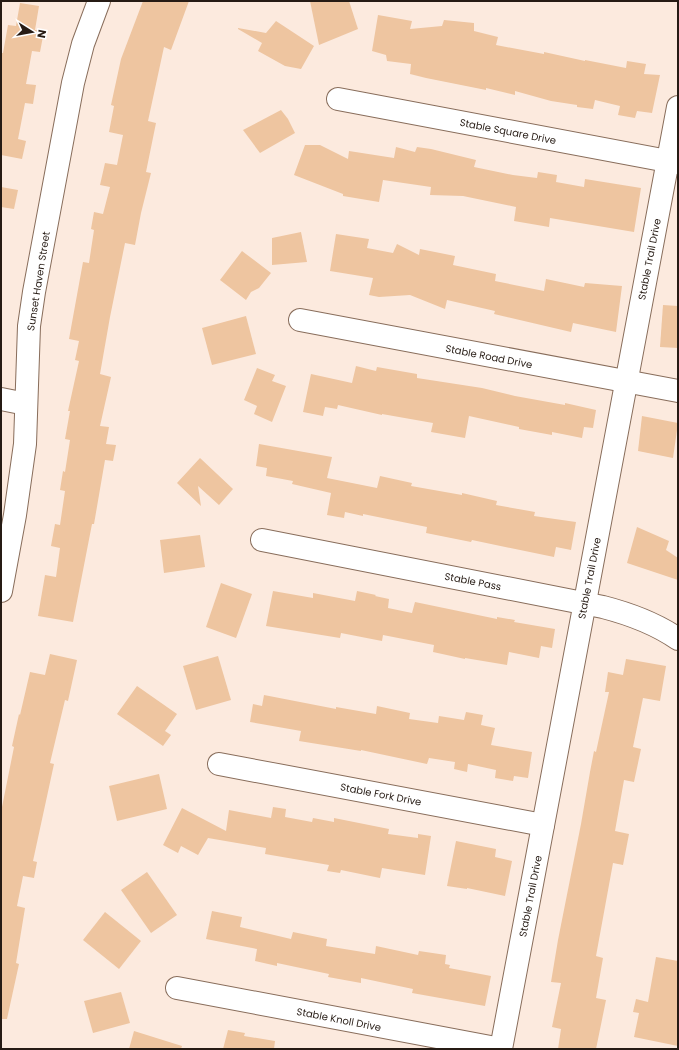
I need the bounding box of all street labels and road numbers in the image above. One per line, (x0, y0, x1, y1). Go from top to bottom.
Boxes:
street label: Stable Square Drive (458, 115, 557, 148)
street label: Stable Trail Drive (634, 217, 665, 301)
street label: Sunset Haven Street (23, 230, 54, 332)
street label: Stable Road Drive (444, 341, 534, 372)
street label: Stable Trail Drive (574, 536, 605, 620)
street label: Stable Pass (443, 569, 502, 594)
street label: Stable Fork Drive (339, 779, 423, 810)
street label: Stable Trail Drive (515, 854, 546, 938)
street label: Stable Knoll Drive (295, 1004, 382, 1035)

